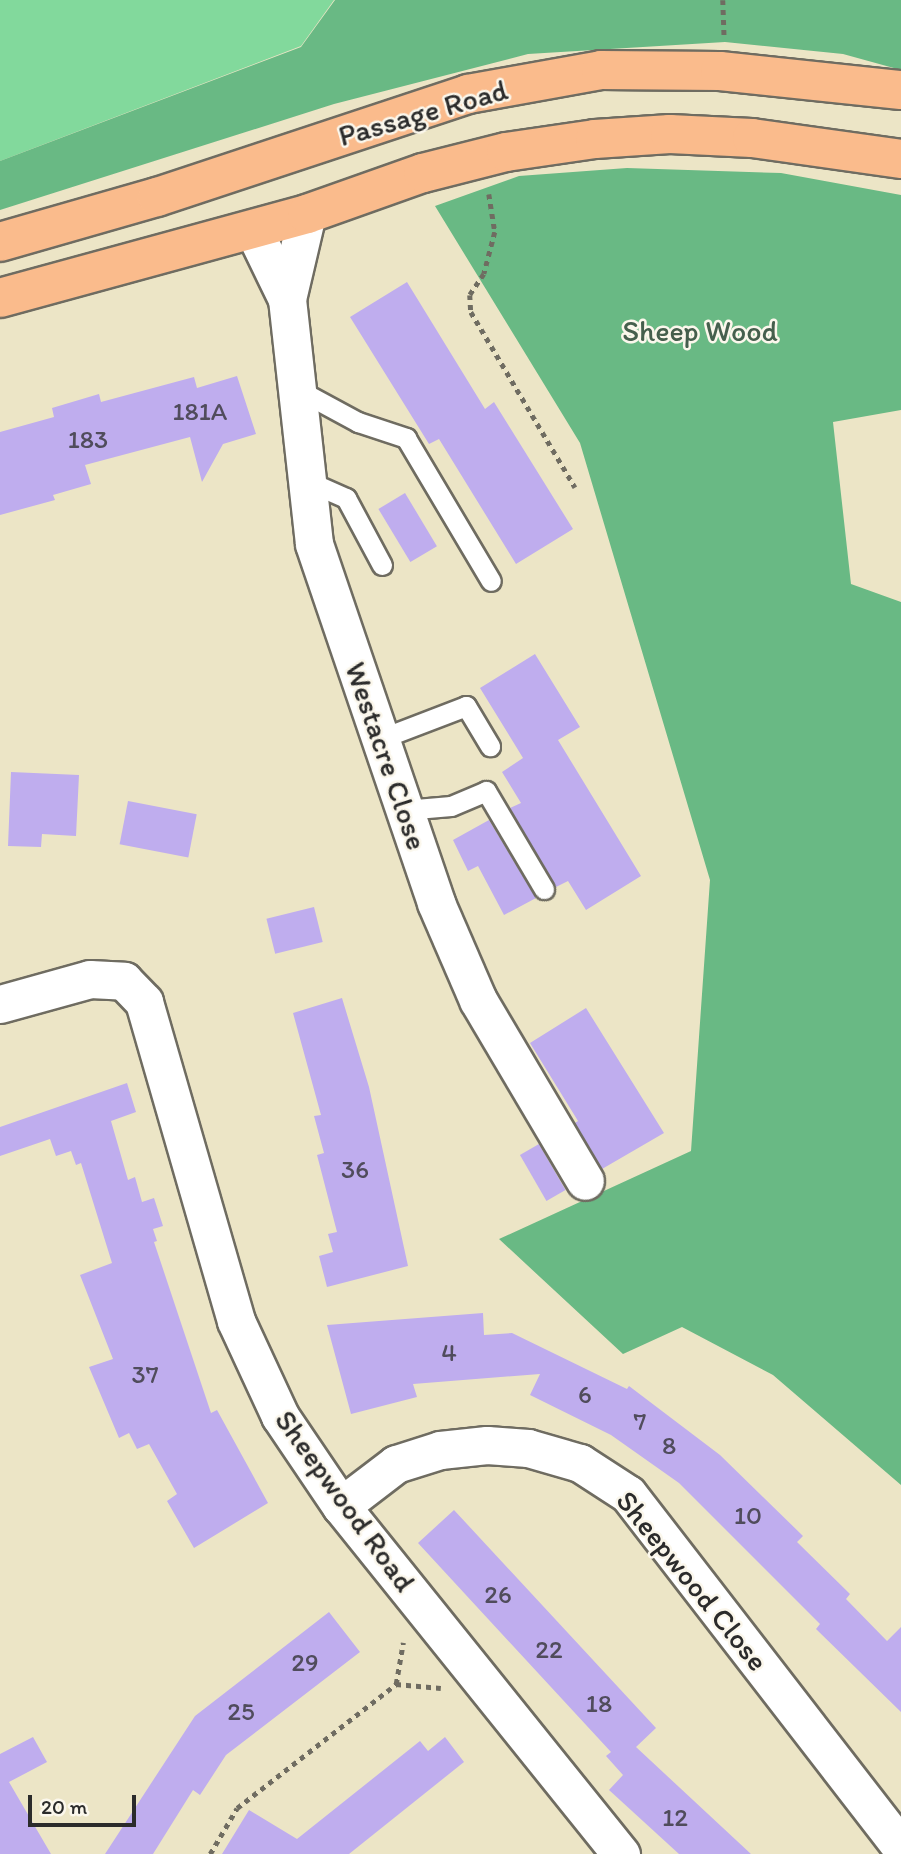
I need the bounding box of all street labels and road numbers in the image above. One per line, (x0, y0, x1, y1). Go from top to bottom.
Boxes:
street label: Passage Road (334, 72, 512, 154)
street label: Westacre Close (337, 657, 435, 855)
street label: Sheepwood Road (267, 1403, 423, 1599)
street label: Sheepwood Close (608, 1484, 776, 1678)

